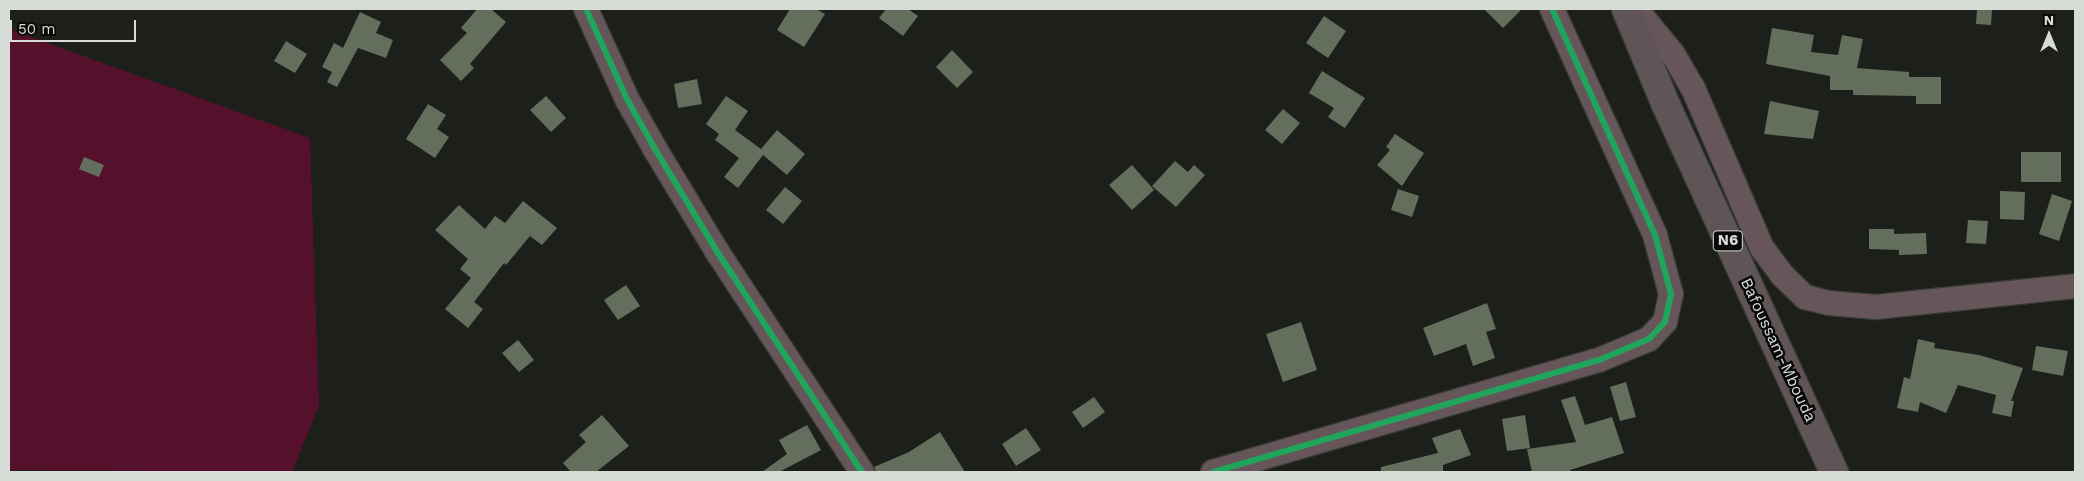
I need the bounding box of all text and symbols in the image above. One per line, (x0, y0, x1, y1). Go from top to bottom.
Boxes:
scale bar (12, 10, 139, 42)
north arrow (2024, 10, 2074, 60)
text: N (2044, 12, 2054, 28)
text: 50 m (18, 20, 55, 38)
road number: N6 (1712, 228, 1744, 254)
street label: Bafoussam-Mbouda (1736, 275, 1820, 425)

